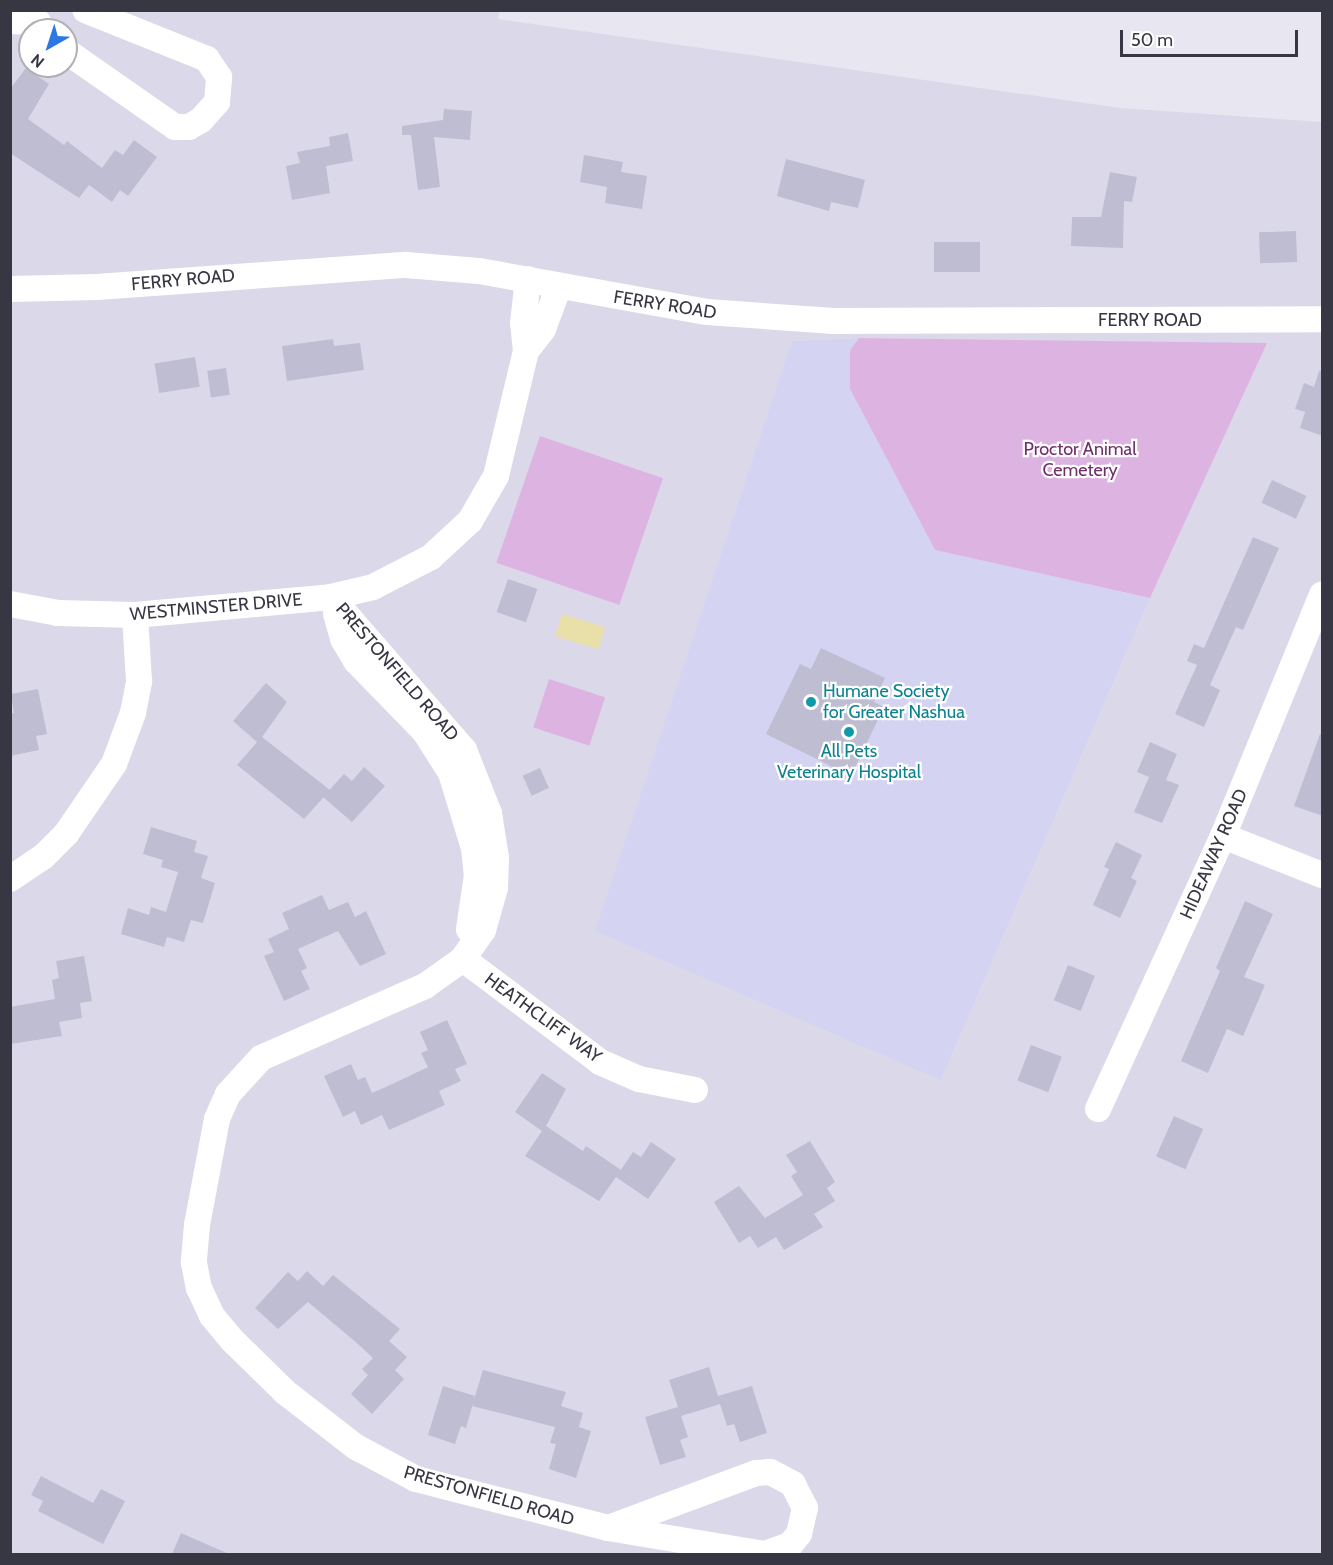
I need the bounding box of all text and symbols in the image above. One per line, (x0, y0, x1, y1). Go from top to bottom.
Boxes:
north arrow (18, 18, 78, 78)
scale bar (1123, 18, 1302, 56)
text: 50 m (1131, 29, 1173, 51)
text: N (27, 50, 48, 72)
street label: FERRY ROAD (130, 265, 236, 295)
street label: FERRY ROAD (612, 286, 718, 324)
street label: FERRY ROAD (1098, 309, 1202, 331)
park label: Proctor Animal Cemetery (1024, 439, 1136, 482)
street label: WESTMINSTER DRIVE (129, 589, 303, 625)
street label: PRESTONFIELD ROAD (331, 598, 463, 746)
place label: Humane Society for Greater Nashua (823, 681, 965, 724)
marker: Humane Society for Greater Nashua (804, 695, 818, 709)
marker: All Pets Veterinary Hospital (842, 725, 856, 739)
place label: All Pets Veterinary Hospital (777, 741, 921, 783)
street label: HIDEAWAY ROAD (1176, 786, 1252, 922)
street label: HEATHCLIFF WAY (480, 968, 606, 1068)
street label: PRESTONFIELD ROAD (401, 1461, 577, 1531)

